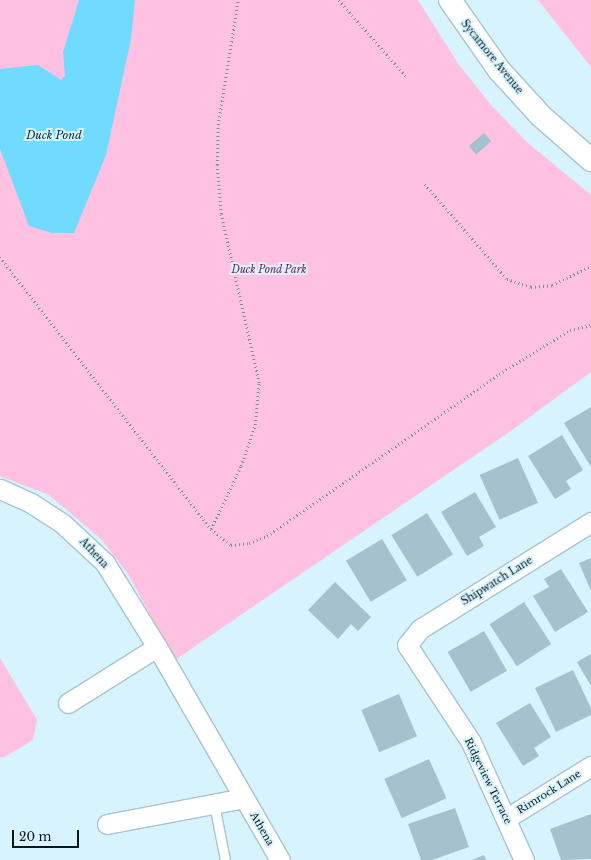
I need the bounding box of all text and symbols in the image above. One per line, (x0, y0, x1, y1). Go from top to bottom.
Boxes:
street label: Sycamore Avenue (458, 17, 526, 97)
water label: Duck Pond (26, 128, 82, 142)
park label: Duck Pond Park (231, 264, 307, 276)
street label: Athena (77, 536, 111, 570)
street label: Shipwatch Lane (459, 554, 535, 608)
street label: Ridgeview Terrace (462, 736, 514, 826)
street label: Rimrock Lane (515, 768, 583, 816)
street label: Athena (248, 810, 276, 848)
scale bar (14, 822, 81, 848)
text: 20 m (19, 829, 51, 844)

